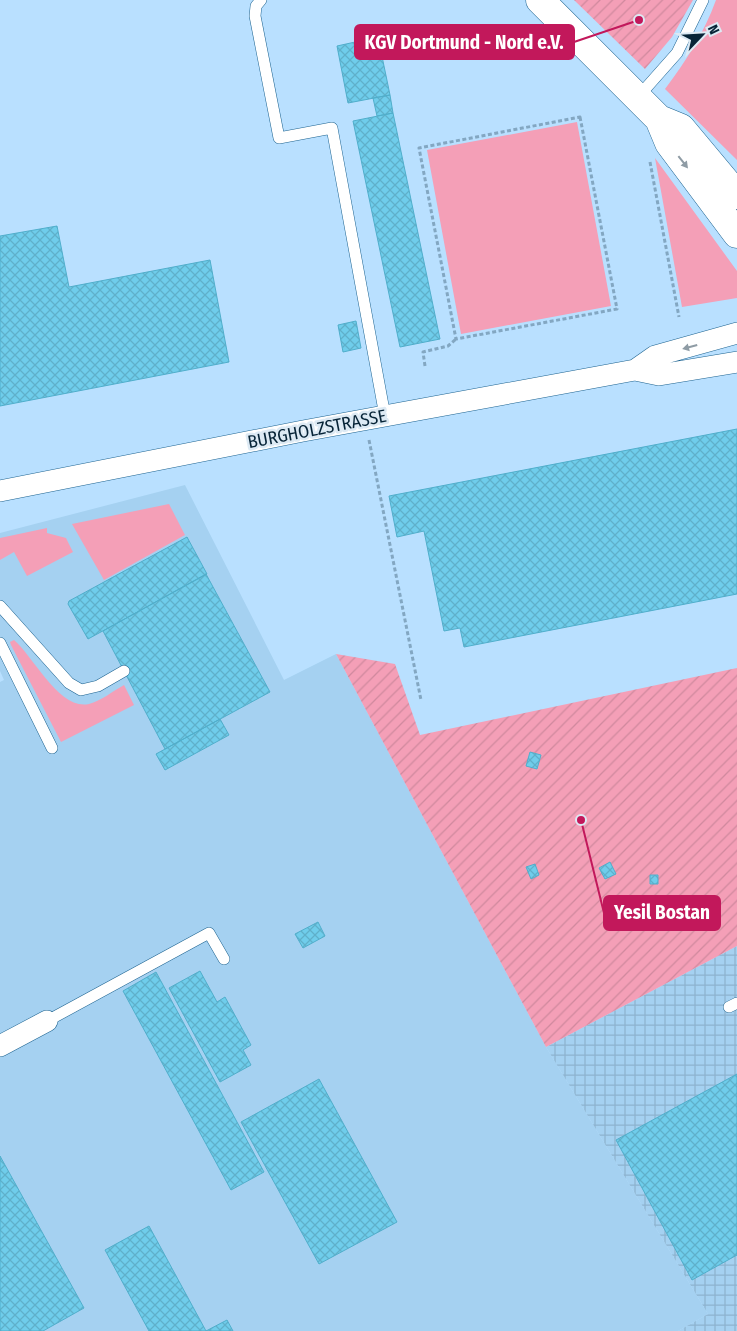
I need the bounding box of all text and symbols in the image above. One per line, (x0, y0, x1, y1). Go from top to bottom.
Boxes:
north arrow (677, 10, 727, 60)
text: N (704, 22, 723, 37)
callout: KGV Dortmund - Nord e.V. (355, 25, 574, 59)
text: KGV Dortmund - Nord e.V. (364, 31, 564, 54)
one-way arrow (677, 155, 688, 168)
one-way arrow (683, 343, 698, 351)
street label: BURGHOLZSTRASSE (246, 405, 388, 453)
callout: Yesil Bostan (604, 896, 720, 930)
text: Yesil Bostan (613, 901, 710, 924)

